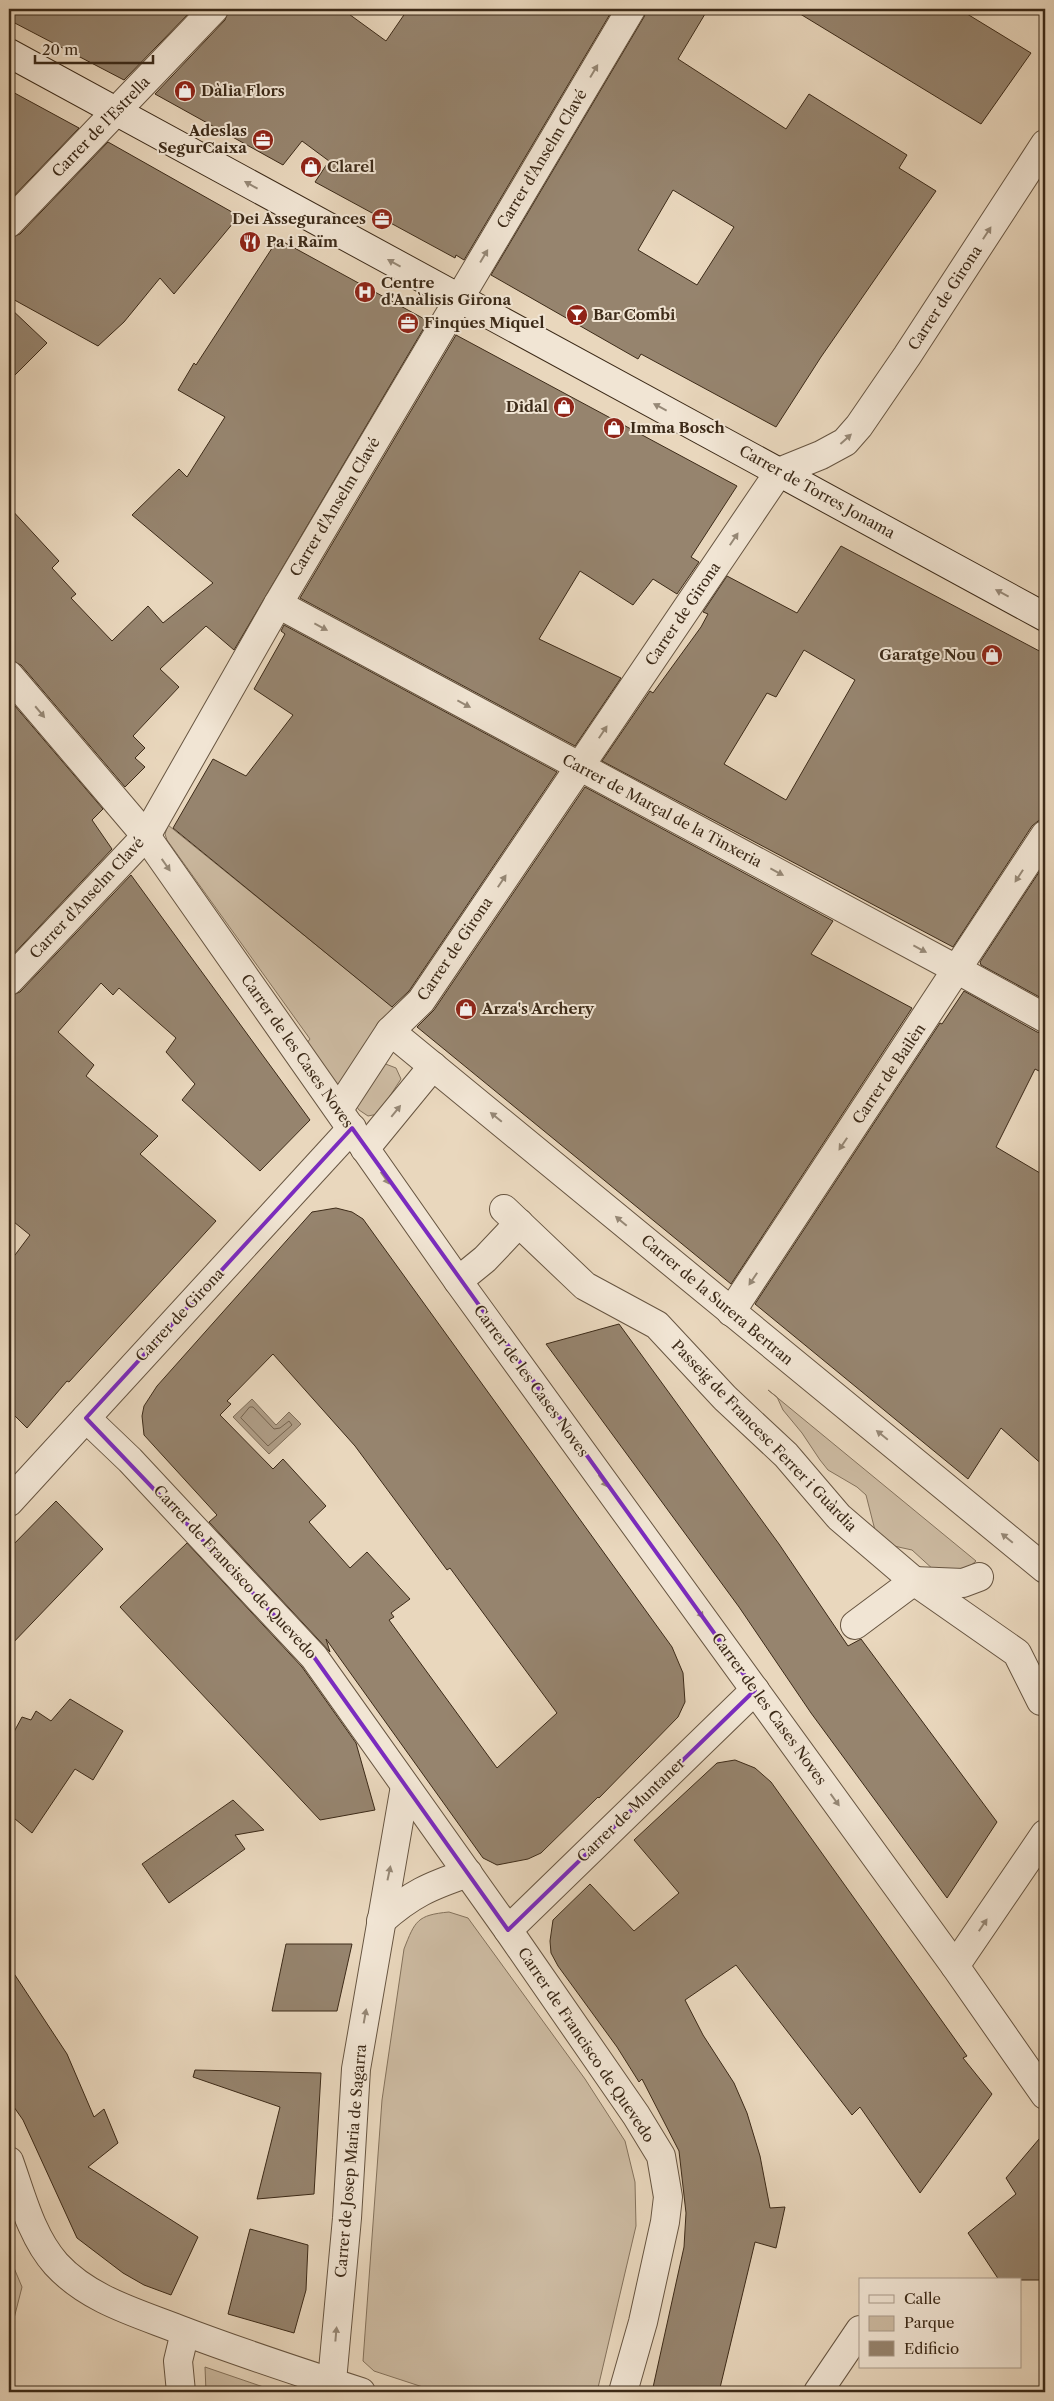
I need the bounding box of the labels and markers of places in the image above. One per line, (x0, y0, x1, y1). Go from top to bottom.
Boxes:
shop icon: Dàlia Flors (173, 79, 197, 103)
place label: Dàlia Flors (201, 81, 285, 100)
place label: Adeslas SegurCaixa (158, 121, 247, 157)
office icon: Adeslas SegurCaixa (251, 128, 275, 152)
shop icon: Clarel (299, 155, 323, 179)
place label: Clarel (327, 157, 374, 176)
office icon: Dei Assegurances (370, 207, 394, 231)
place label: Dei Assegurances (232, 209, 366, 228)
restaurant icon: Pa i Raïm (238, 230, 262, 254)
place label: Pa i Raïm (266, 232, 338, 251)
place label: Centre d'Anàlisis Girona (381, 273, 512, 309)
hospital icon: Centre d'Anàlisis Girona (353, 280, 377, 304)
bar icon: Bar Combi (565, 303, 589, 327)
place label: Bar Combi (593, 305, 676, 324)
office icon: Finques Miquel (396, 311, 420, 335)
place label: Finques Miquel (424, 313, 545, 332)
shop icon: Didal (552, 395, 576, 419)
place label: Didal (506, 397, 548, 416)
shop icon: Imma Bosch (602, 416, 626, 440)
place label: Imma Bosch (630, 418, 725, 437)
shop icon: Garatge Nou (980, 643, 1004, 667)
place label: Garatge Nou (879, 645, 976, 664)
shop icon: Arza's Archery (454, 997, 478, 1021)
place label: Arza's Archery (481, 999, 595, 1018)

